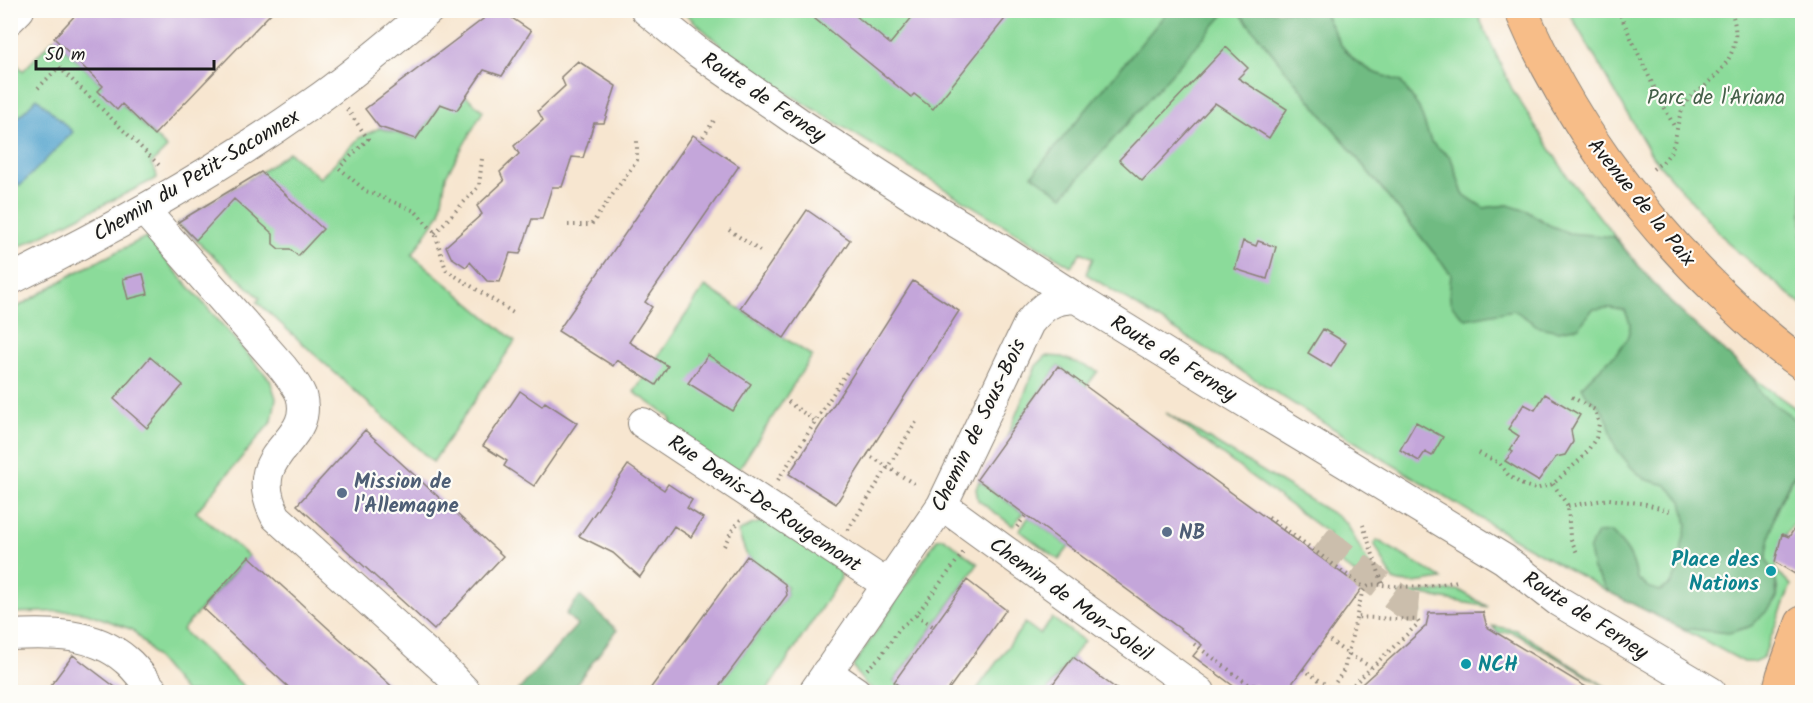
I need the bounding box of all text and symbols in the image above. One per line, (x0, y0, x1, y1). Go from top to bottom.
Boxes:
scale bar (36, 33, 214, 71)
text: 50 m (45, 41, 85, 70)
street label: Route de Ferney (694, 44, 832, 152)
park label: Parc de l'Ariana (1647, 82, 1785, 115)
street label: Chemin du Petit-Saconnex (87, 101, 307, 251)
street label: Avenue de la Paix (1579, 131, 1704, 275)
street label: Route de Ferney (1103, 307, 1243, 412)
street label: Chemin de Sous-Bois (923, 333, 1036, 518)
street label: Rue Denis-De-Rougemont (661, 427, 868, 582)
place label: Mission de l'Allemagne (354, 466, 459, 523)
marker: Mission de l'Allemagne (335, 486, 349, 500)
place label: NB (1179, 517, 1205, 550)
marker: NB (1160, 525, 1174, 539)
street label: Chemin de Mon-Soleil (981, 529, 1159, 671)
place label: Place des Nations (1671, 544, 1759, 601)
street label: Route de Ferney (1516, 563, 1655, 669)
marker: Place des Nations (1764, 564, 1778, 578)
place label: NCH (1478, 649, 1518, 682)
marker: NCH (1459, 657, 1473, 671)

